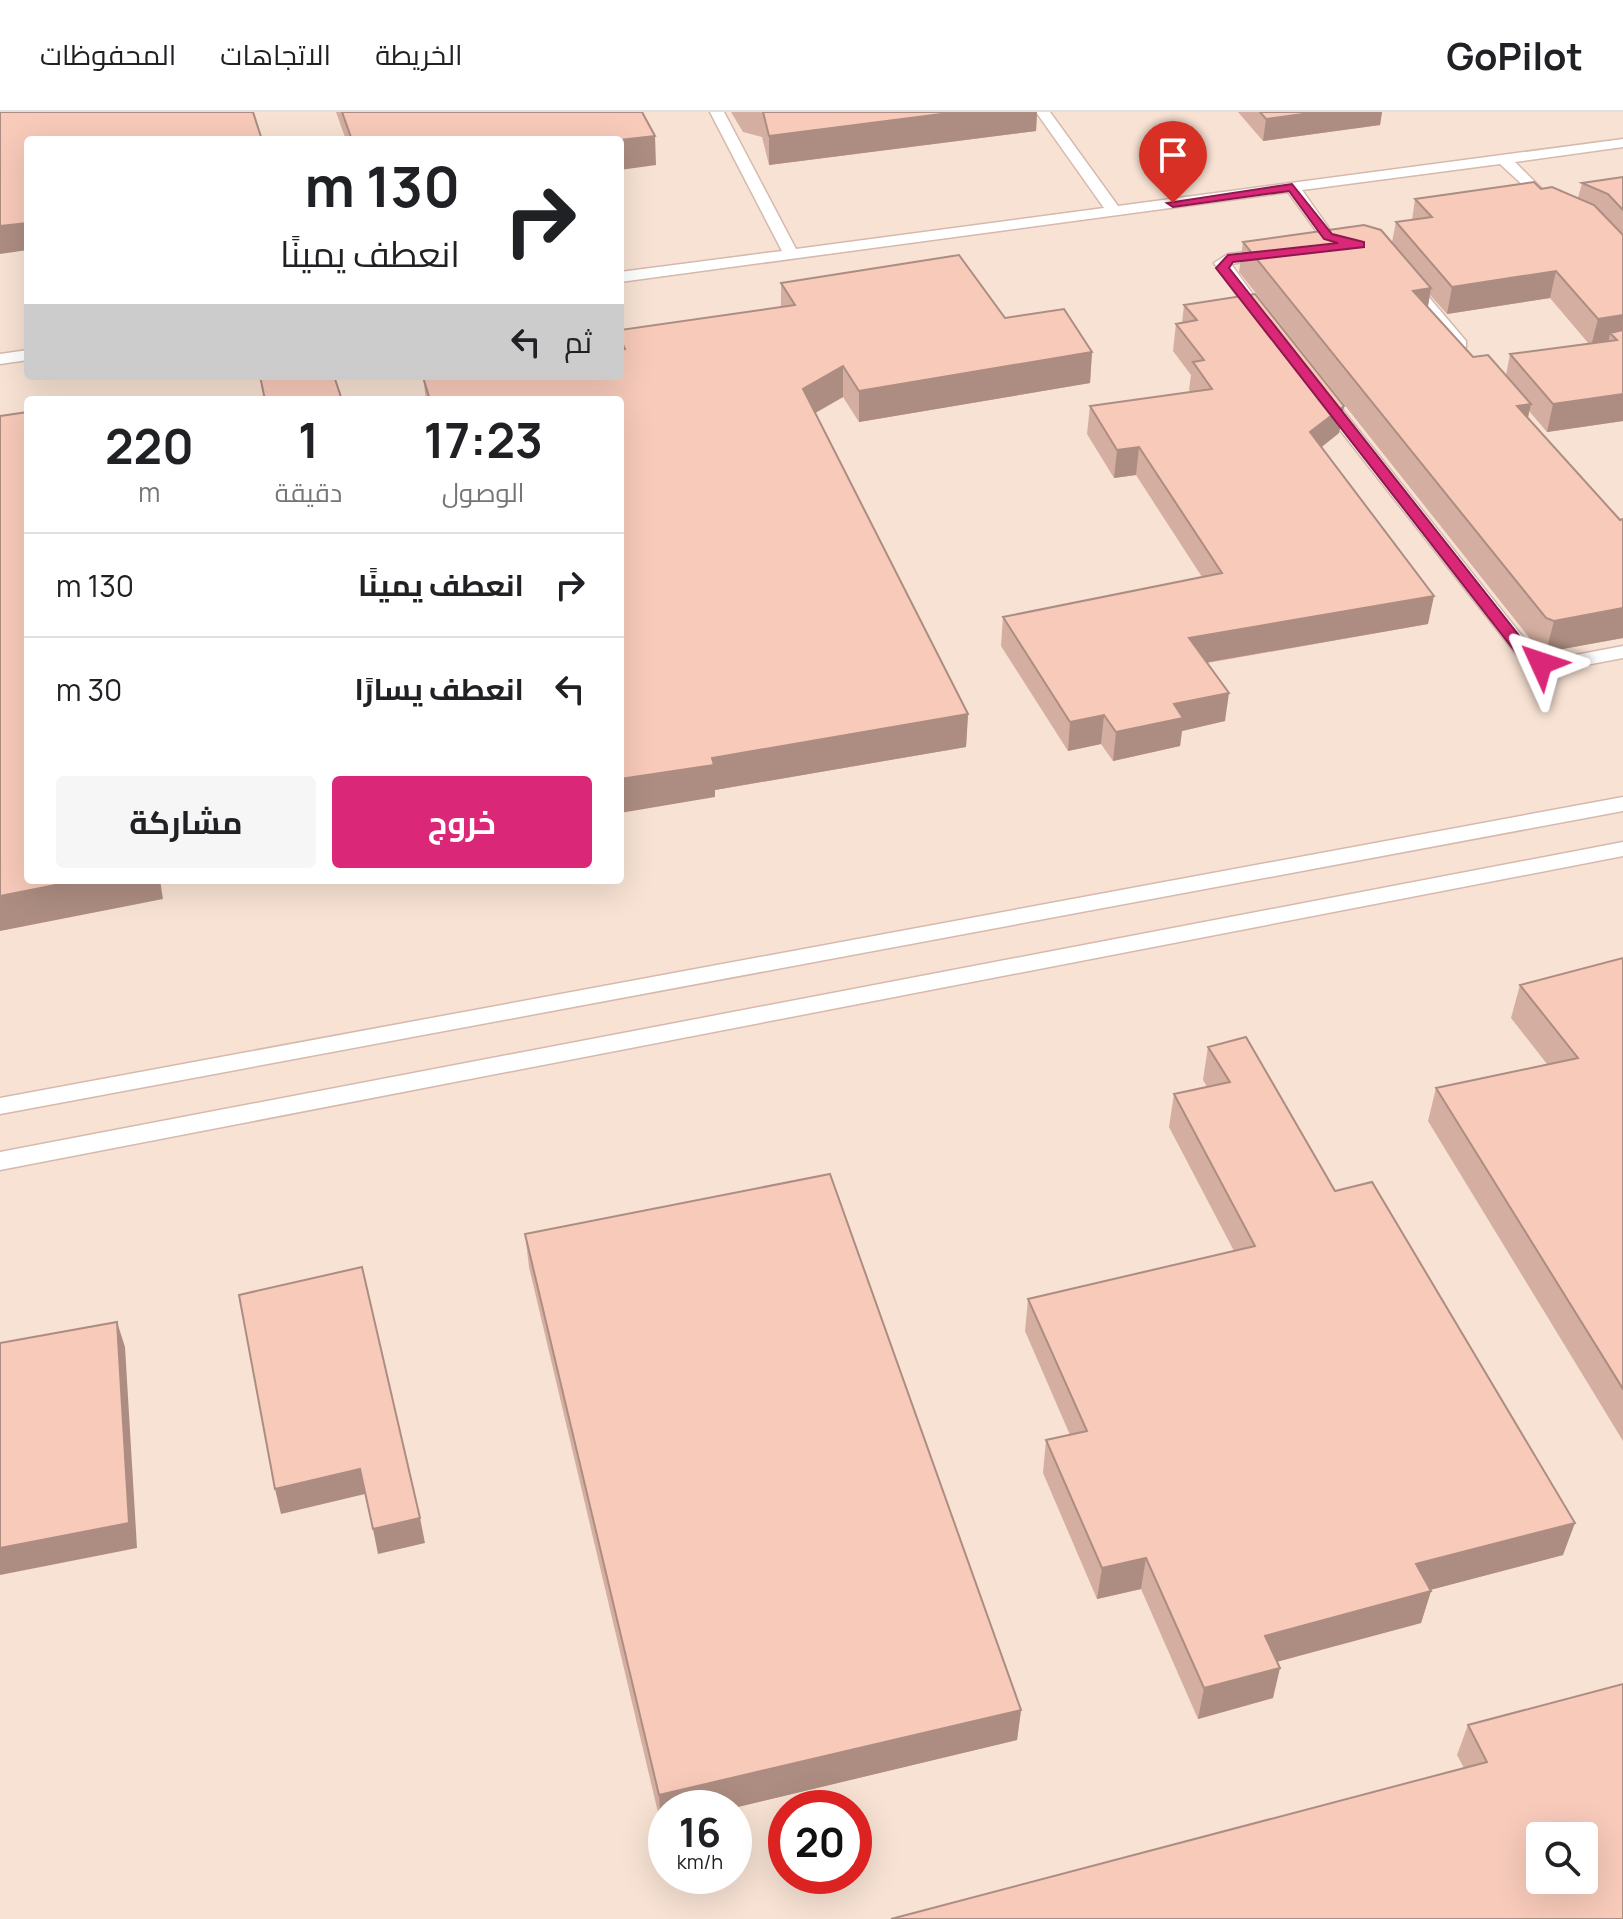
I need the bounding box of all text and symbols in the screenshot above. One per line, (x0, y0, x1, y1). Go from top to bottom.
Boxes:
text: GoPilot (1446, 29, 1583, 81)
text: المحفوظات (40, 35, 176, 73)
text: الاتجاهات (220, 35, 331, 73)
text: الخريطة (375, 35, 463, 73)
pin (1139, 121, 1207, 203)
icon: arrive (1151, 133, 1195, 177)
text: 130 m (304, 147, 460, 224)
icon: right (488, 168, 592, 272)
text: انعطف يمينًا (280, 229, 460, 278)
icon: left (504, 320, 548, 364)
text: ثم (564, 321, 592, 362)
text: 1 (298, 407, 319, 472)
text: 17:23 (423, 407, 543, 472)
text: 220 (105, 413, 194, 478)
text: m (138, 474, 160, 510)
text: دقيقة (275, 474, 342, 510)
text: الوصول (442, 474, 525, 510)
icon: right (548, 563, 592, 607)
text: انعطف يمينًا (358, 564, 524, 605)
text: 130 m (56, 565, 134, 606)
position arrow (1499, 621, 1583, 705)
icon: left (548, 667, 592, 711)
text: انعطف يسارًا (354, 668, 524, 709)
text: 30 m (56, 669, 122, 710)
button: مشاركة (56, 776, 316, 868)
button: خروج (332, 776, 592, 868)
speed limit sign: 20 (768, 1790, 872, 1894)
text: 16 (679, 1804, 721, 1859)
map controls (1526, 1822, 1598, 1894)
button: search (1526, 1822, 1598, 1894)
text: km/h (677, 1848, 723, 1875)

